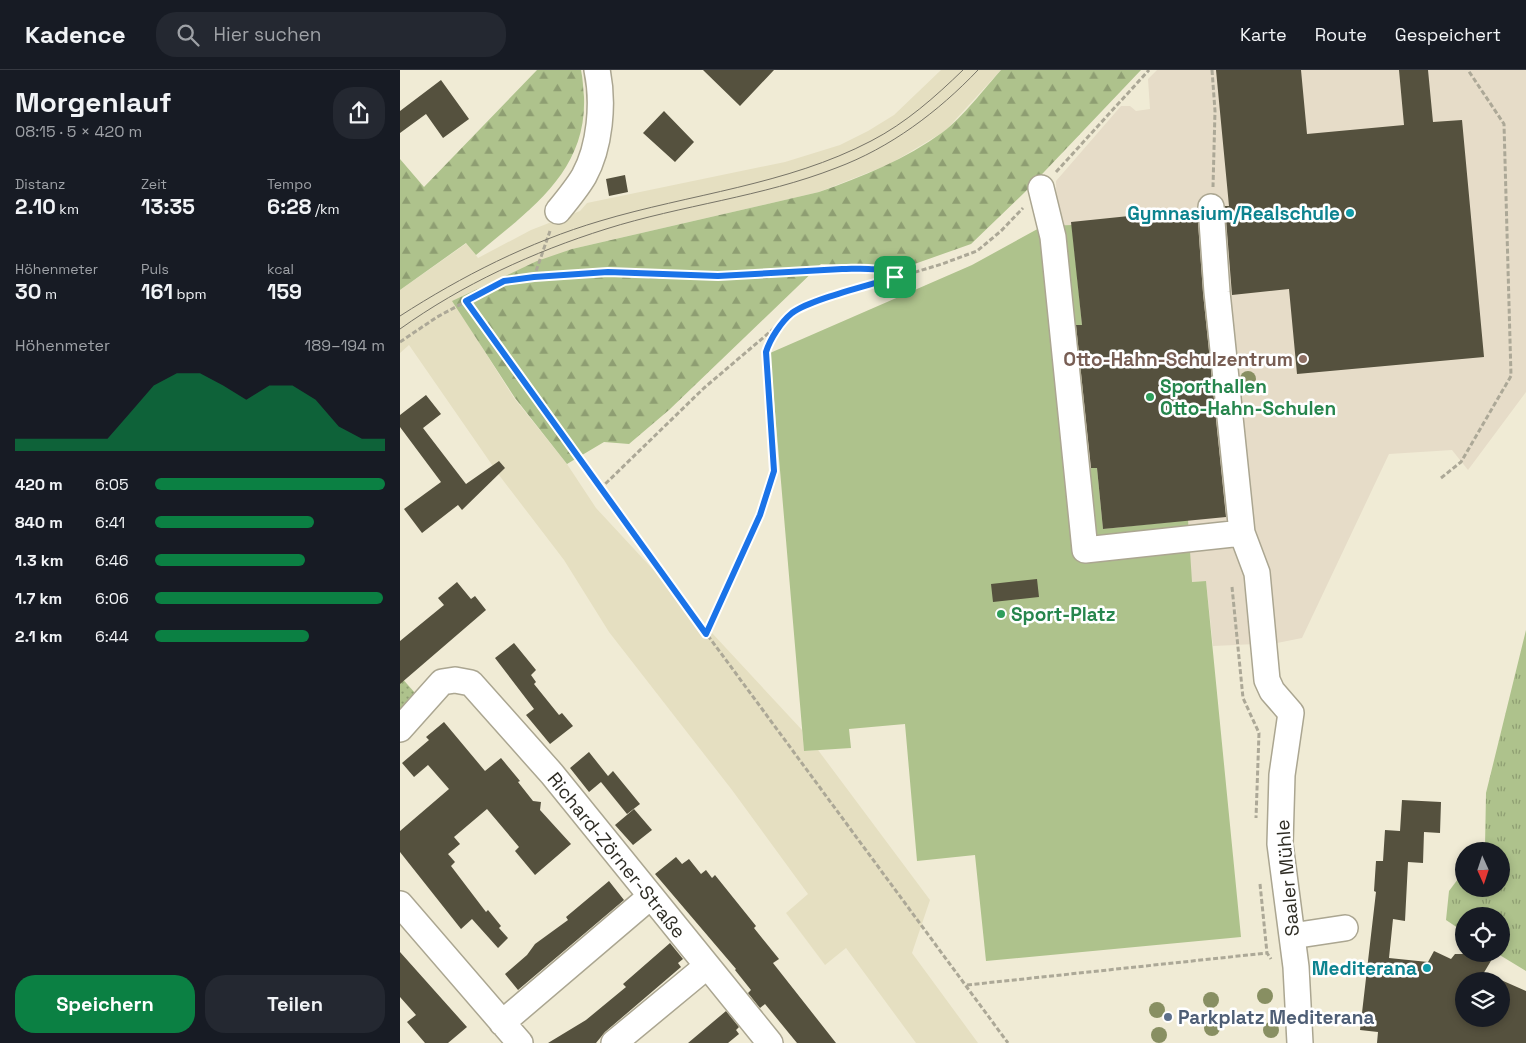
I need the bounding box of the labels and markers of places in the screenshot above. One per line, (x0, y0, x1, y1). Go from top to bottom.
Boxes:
place label: Gymnasium/Realschule (1127, 201, 1340, 226)
marker: Gymnasium/Realschule (1344, 207, 1356, 219)
pin (874, 256, 916, 298)
place label: Otto-Hahn-Schulzentrum (1063, 347, 1293, 372)
marker: Otto-Hahn-Schulzentrum (1297, 353, 1309, 365)
place label: Sporthallen Otto-Hahn-Schulen (1160, 374, 1336, 421)
marker: Sporthallen Otto-Hahn-Schulen (1144, 391, 1156, 403)
place label: Sport-Platz (1011, 602, 1116, 627)
marker: Sport-Platz (995, 608, 1007, 620)
place label: Mediterana (1312, 956, 1417, 981)
marker: Mediterana (1421, 962, 1433, 974)
place label: Parkplatz Mediterana (1178, 1005, 1374, 1030)
marker: Parkplatz Mediterana (1162, 1011, 1174, 1023)

